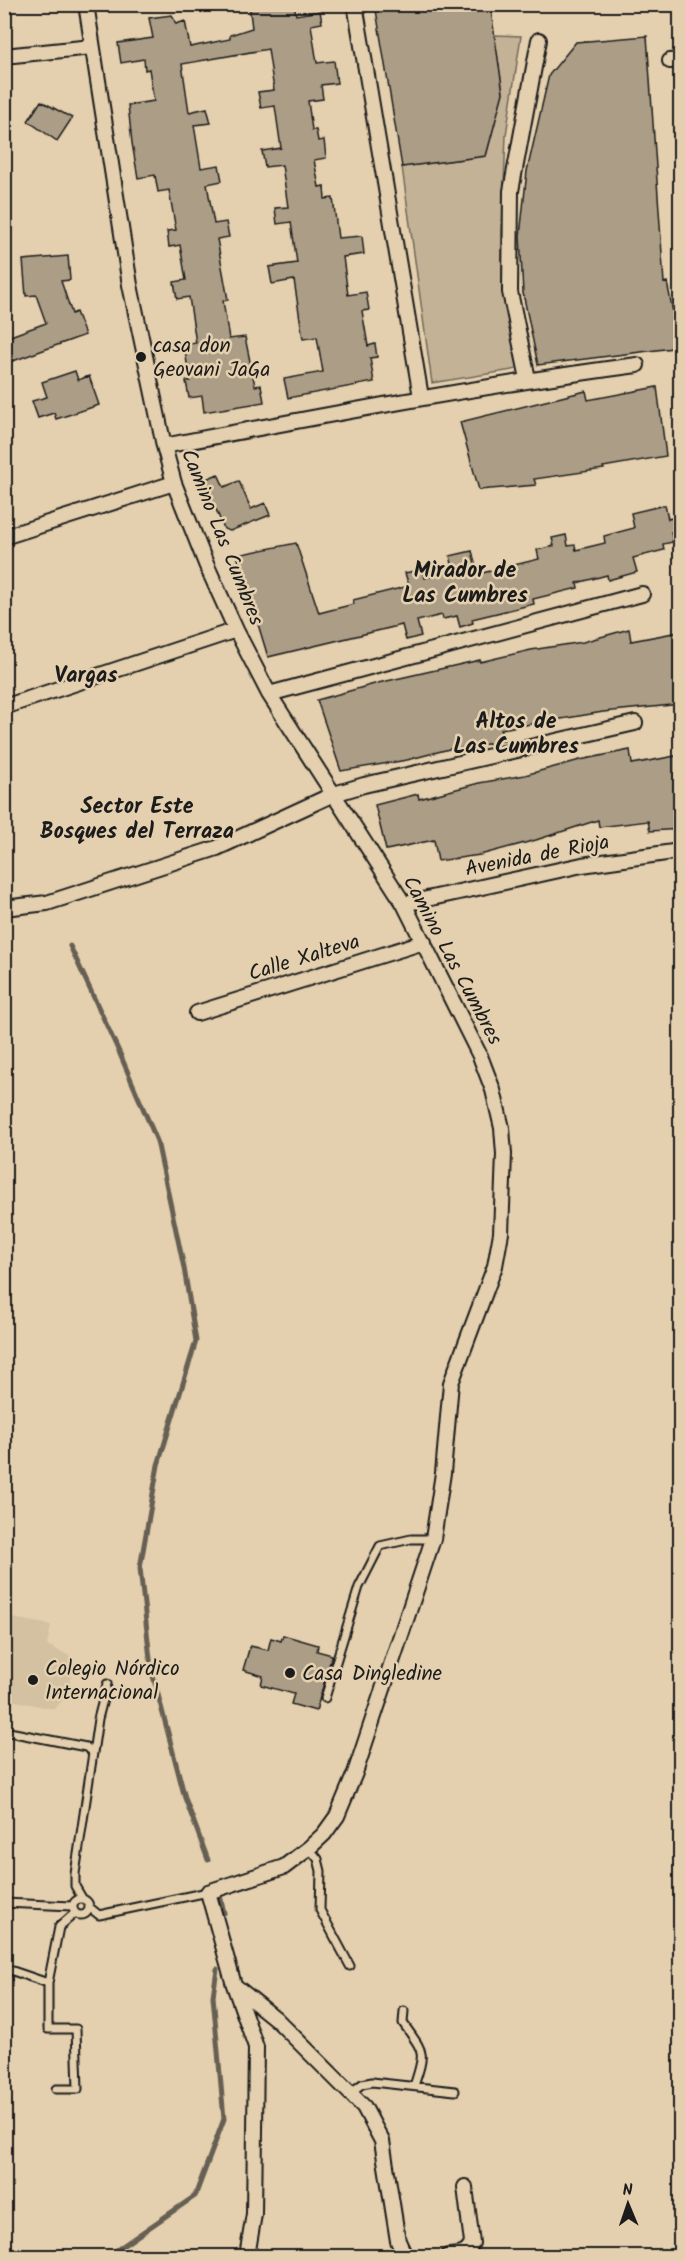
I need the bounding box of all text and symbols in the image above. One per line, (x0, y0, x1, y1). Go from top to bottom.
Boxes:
place label: casa don Geovani JaGa (153, 330, 270, 387)
marker: casa don Geovani JaGa (134, 350, 148, 364)
street label: Camino Las Cumbres (171, 444, 272, 631)
district label: Mirador de Las Cumbres (402, 554, 529, 614)
district label: Vargas (55, 659, 118, 694)
district label: Altos de Las Cumbres (453, 705, 580, 765)
district label: Sector Este Bosques del Terraza (40, 790, 234, 850)
street label: Avenida de Rioja (462, 826, 612, 887)
street label: Camino Las Cumbres (393, 870, 510, 1051)
street label: Calle Xalteva (245, 926, 364, 991)
place label: Colegio Nórdico Internacional (45, 1653, 180, 1710)
place label: Casa Dingledine (302, 1658, 443, 1691)
marker: Casa Dingledine (283, 1666, 297, 1680)
marker: Colegio Nórdico Internacional (26, 1673, 40, 1687)
north arrow (598, 2174, 658, 2234)
text: N (622, 2178, 633, 2203)

